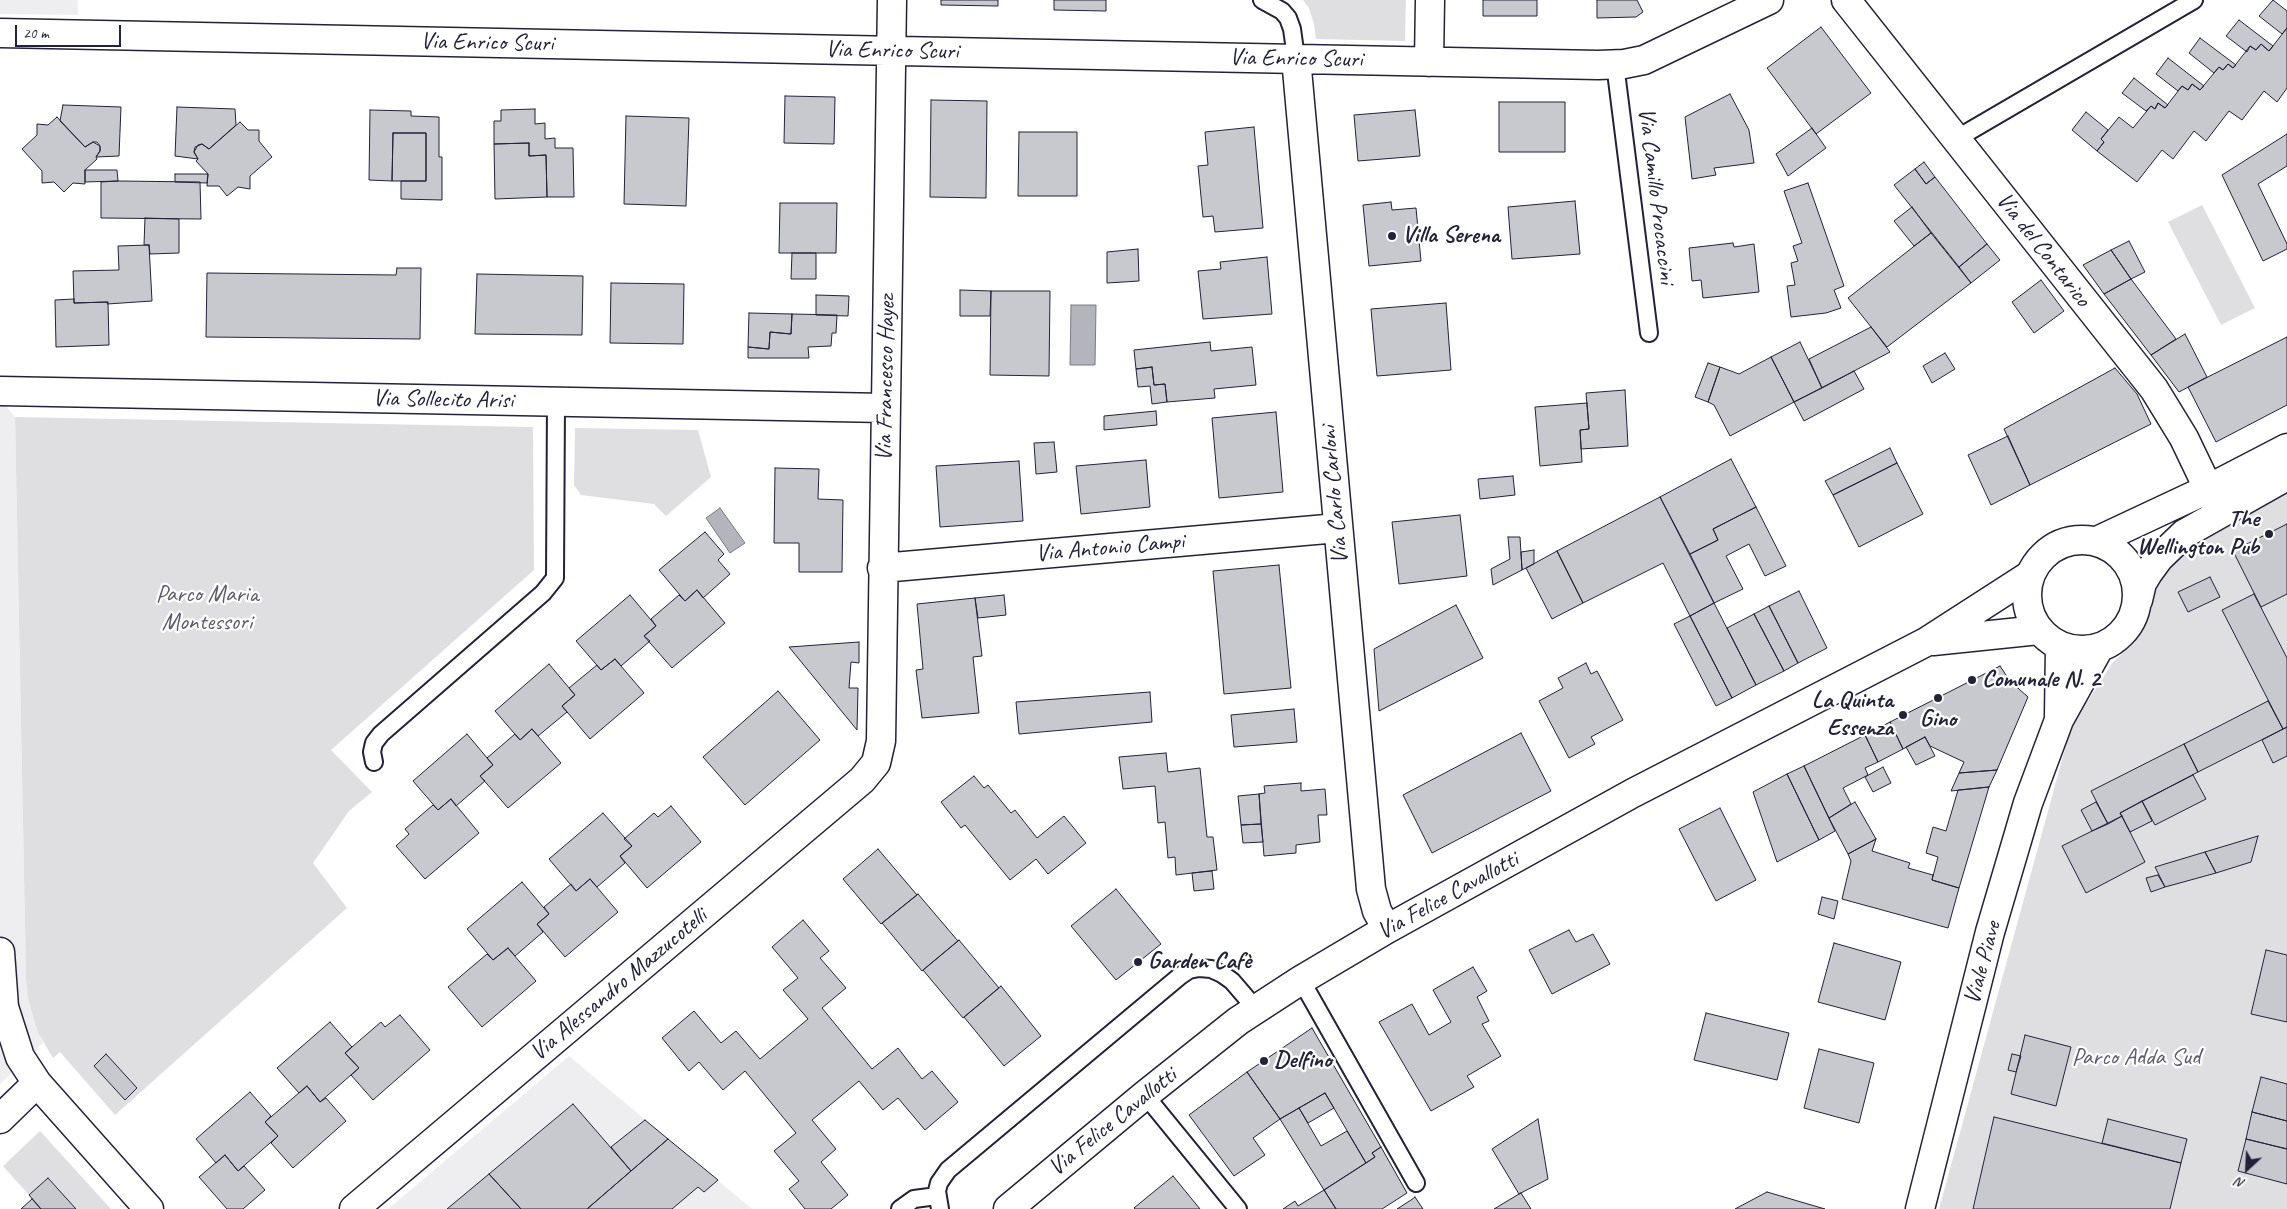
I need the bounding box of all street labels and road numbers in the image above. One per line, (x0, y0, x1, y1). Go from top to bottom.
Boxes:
street label: Via Enrico Scuri (420, 27, 554, 59)
street label: Via Enrico Scuri (825, 35, 959, 67)
street label: Via Enrico Scuri (1229, 43, 1363, 75)
street label: Via Camillo Procaccini (1631, 106, 1681, 286)
street label: Via del Contarico (1989, 187, 2097, 313)
street label: Via Francesco Hayez (870, 294, 902, 462)
street label: Via Sollecito Arisi (372, 384, 514, 416)
street label: Via Carlo Carloni (1315, 425, 1355, 565)
street label: Via Antonio Campi (1034, 527, 1186, 569)
street label: Via Felice Cavallotti (1372, 845, 1524, 947)
street label: Via Alessandro Mazzucotelli (525, 903, 713, 1067)
street label: Viale Piave (1958, 918, 2008, 1008)
street label: Via Felice Cavallotti (1043, 1062, 1183, 1182)

